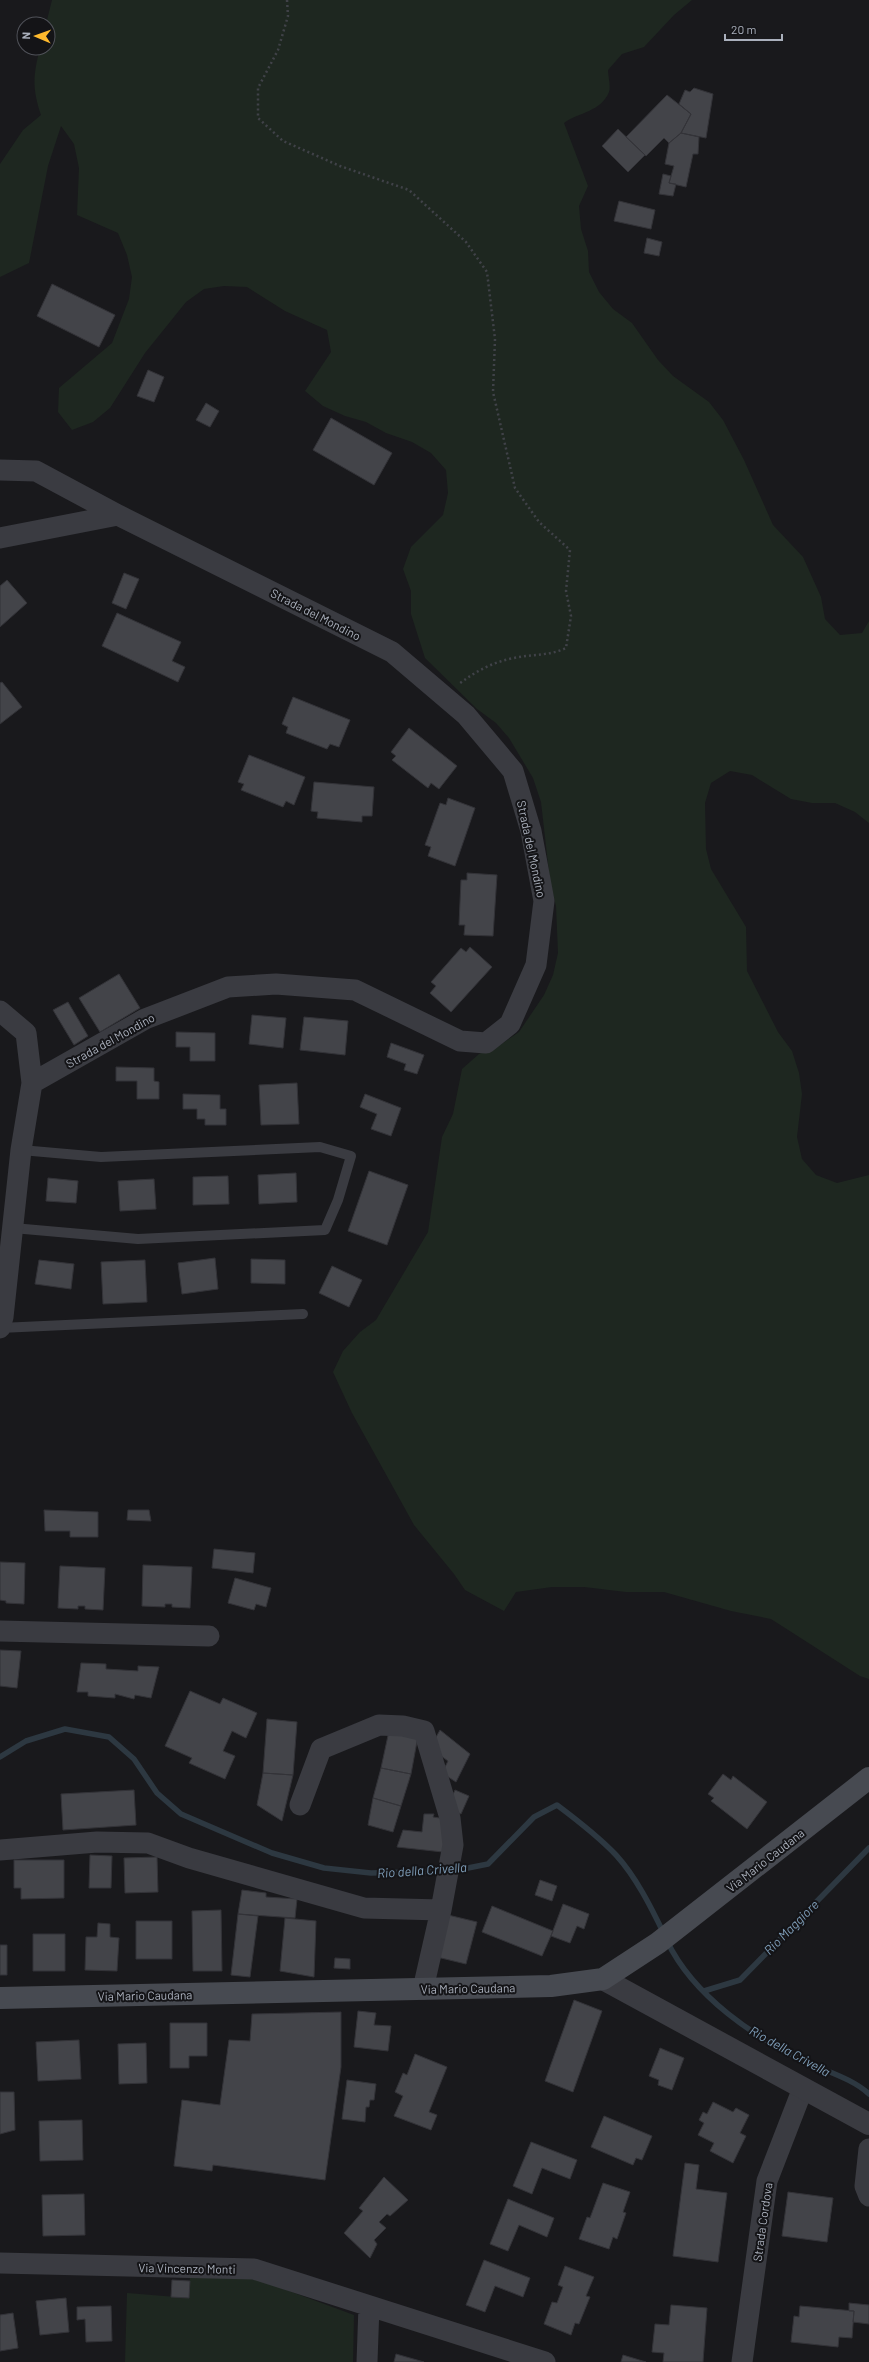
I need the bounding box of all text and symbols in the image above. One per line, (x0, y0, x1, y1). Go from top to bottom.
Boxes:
north arrow (16, 16, 56, 56)
scale bar (725, 16, 782, 42)
text: 20 m (731, 22, 757, 36)
text: N (19, 32, 32, 40)
street label: Strada del Mondino (269, 585, 363, 643)
street label: Strada del Mondino (515, 799, 549, 899)
street label: Strada del Mondino (63, 1010, 157, 1070)
street label: Via Mario Caudana (723, 1825, 807, 1895)
water label: Rio della Crivella (377, 1859, 467, 1881)
water label: Rio Maggiore (760, 1896, 822, 1958)
street label: Via Mario Caudana (420, 1980, 516, 1996)
street label: Via Mario Caudana (97, 1987, 193, 2003)
water label: Rio della Crivella (747, 2022, 833, 2080)
street label: Strada Cordova (750, 2182, 774, 2262)
street label: Via Vincenzo Monti (138, 2260, 236, 2276)

